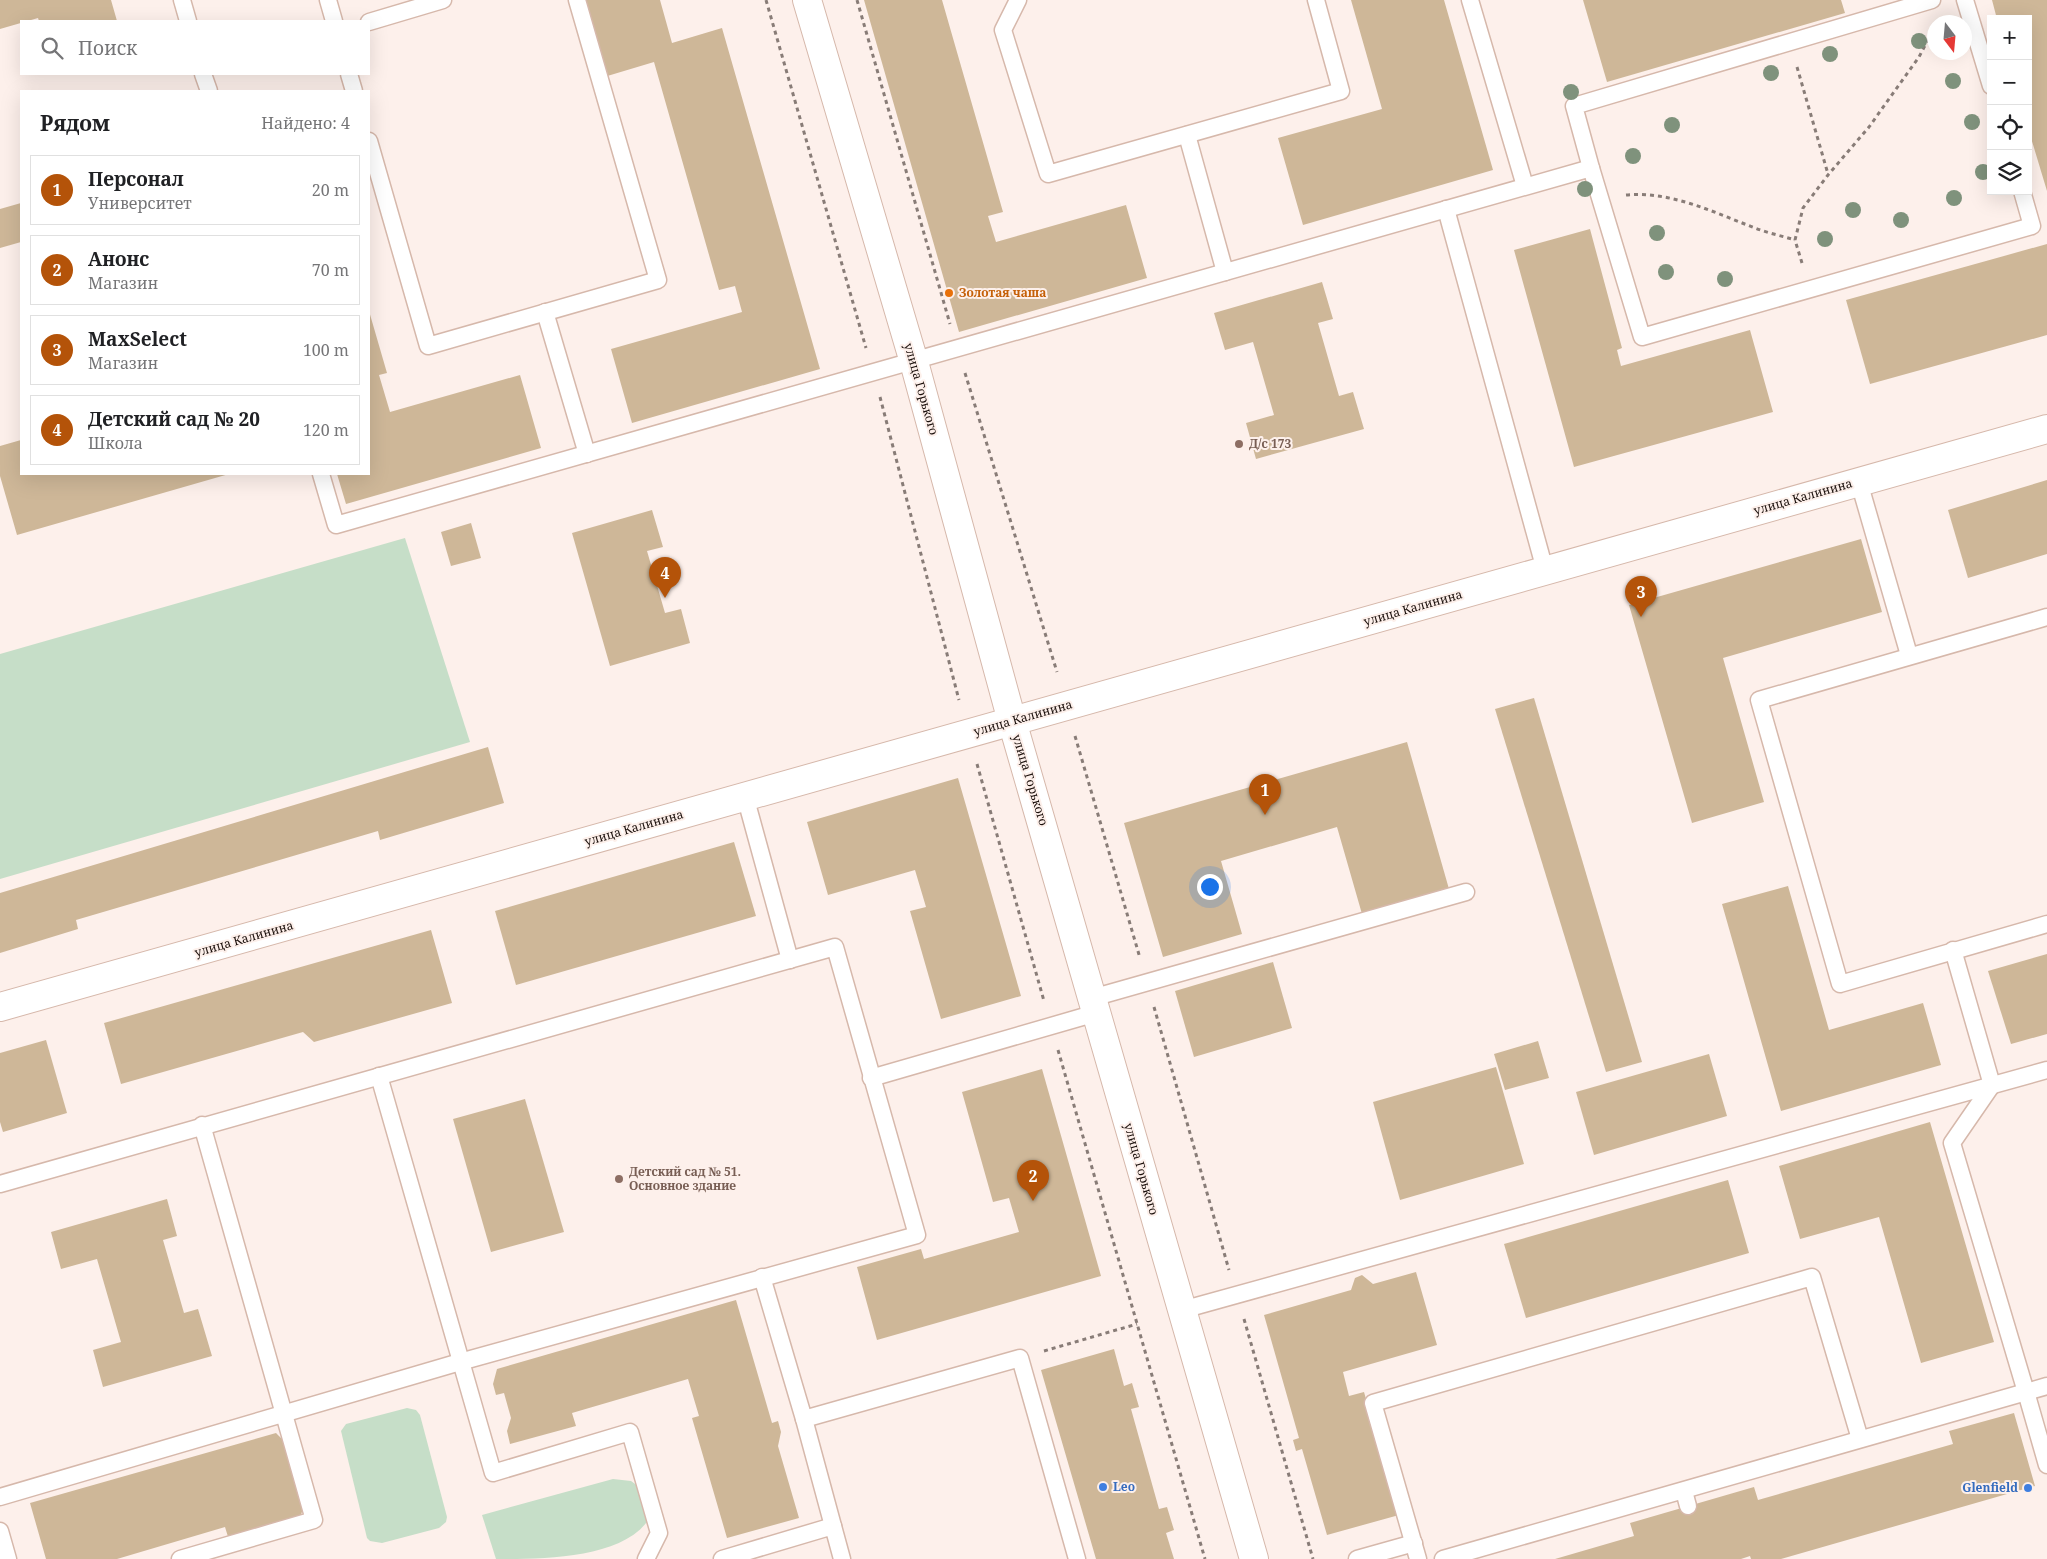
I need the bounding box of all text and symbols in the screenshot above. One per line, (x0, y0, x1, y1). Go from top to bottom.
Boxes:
north arrow (1927, 15, 1972, 60)
map controls (1987, 15, 2032, 195)
button: + (1987, 15, 2032, 60)
search box (20, 20, 370, 75)
icon: search (38, 34, 66, 62)
text: Поиск (78, 35, 137, 61)
button: − (1987, 60, 2032, 105)
button: locate (1987, 105, 2032, 150)
text: Рядом (40, 109, 110, 137)
text: Найдено: 4 (261, 112, 350, 134)
button: layers (1987, 150, 2032, 195)
text: Персонал (88, 166, 184, 192)
text: 1 (52, 179, 62, 201)
text: 20 m (312, 179, 349, 201)
text: Университет (88, 192, 192, 214)
text: Анонс (88, 246, 149, 272)
text: 2 (52, 259, 62, 281)
text: 70 m (312, 259, 349, 281)
text: Магазин (88, 272, 158, 294)
place label: Золотая чаша (959, 284, 1046, 301)
marker: Золотая чаша (943, 287, 955, 299)
text: MaxSelect (88, 326, 187, 352)
text: 3 (52, 339, 62, 361)
text: 100 m (303, 339, 349, 361)
street label: улица Горького (900, 341, 943, 437)
text: Магазин (88, 352, 158, 374)
text: Детский сад № 20 (88, 406, 260, 432)
text: 4 (52, 419, 62, 441)
text: 120 m (303, 419, 349, 441)
text: Школа (88, 432, 143, 454)
place label: Д/с 173 (1249, 435, 1291, 452)
marker: Д/с 173 (1233, 438, 1245, 450)
street label: улица Калинина (1752, 474, 1854, 519)
pin: 4 (649, 557, 681, 598)
pin: 3 (1625, 576, 1657, 617)
street label: улица Калинина (1362, 585, 1464, 630)
street label: улица Калинина (972, 695, 1074, 740)
street label: улица Горького (1009, 732, 1052, 828)
pin: 1 (1249, 774, 1281, 815)
street label: улица Калинина (583, 805, 685, 850)
your location (1197, 874, 1223, 900)
street label: улица Калинина (193, 916, 295, 961)
street label: улица Горького (1120, 1121, 1163, 1217)
pin: 2 (1017, 1160, 1049, 1201)
place label: Детский сад № 51. Основное здание (629, 1163, 741, 1194)
marker: Детский сад № 51. Основное здание (613, 1173, 625, 1185)
place label: Leo (1113, 1478, 1135, 1495)
place label: Glenfield (1962, 1479, 2018, 1496)
marker: Leo (1097, 1481, 1109, 1493)
marker: Glenfield (2022, 1482, 2034, 1494)

